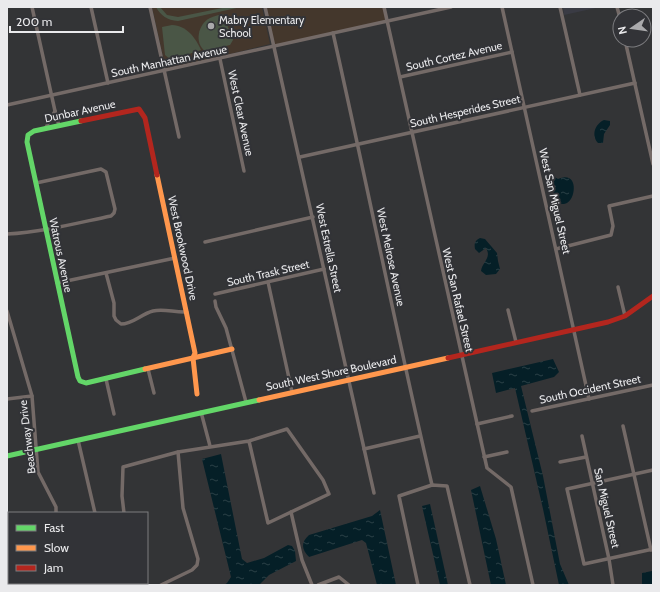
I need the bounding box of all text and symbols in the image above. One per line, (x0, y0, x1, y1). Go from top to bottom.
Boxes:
scale bar (10, 8, 123, 34)
north arrow (612, 8, 652, 48)
place label: Mabry Elementary School (219, 13, 305, 40)
text: 200 m (16, 14, 52, 29)
marker: Mabry Elementary School (206, 21, 216, 31)
text: N (615, 25, 630, 36)
street label: South Cortez Avenue (404, 38, 504, 74)
street label: South Manhattan Avenue (110, 42, 229, 80)
street label: West Clear Avenue (225, 69, 257, 158)
street label: South Hesperides Street (408, 91, 522, 131)
street label: Dunbar Avenue (43, 97, 117, 125)
street label: West San Miguel Street (536, 147, 574, 255)
street label: West Brookwood Drive (165, 194, 201, 302)
street label: West Estrella Street (313, 202, 345, 294)
street label: West Melrose Avenue (374, 206, 408, 308)
street label: Watrous Avenue (46, 216, 76, 294)
street label: West San Rafael Street (439, 247, 477, 354)
street label: South Trask Street (225, 257, 311, 289)
street label: South West Shore Boulevard (264, 352, 398, 394)
street label: South Occident Street (538, 371, 642, 407)
street label: Beachway Drive (15, 399, 38, 475)
street label: San Miguel Street (591, 467, 623, 550)
legend (8, 512, 148, 584)
text: Fast (44, 520, 64, 535)
text: Slow (44, 540, 69, 555)
text: Jam (43, 560, 63, 575)

